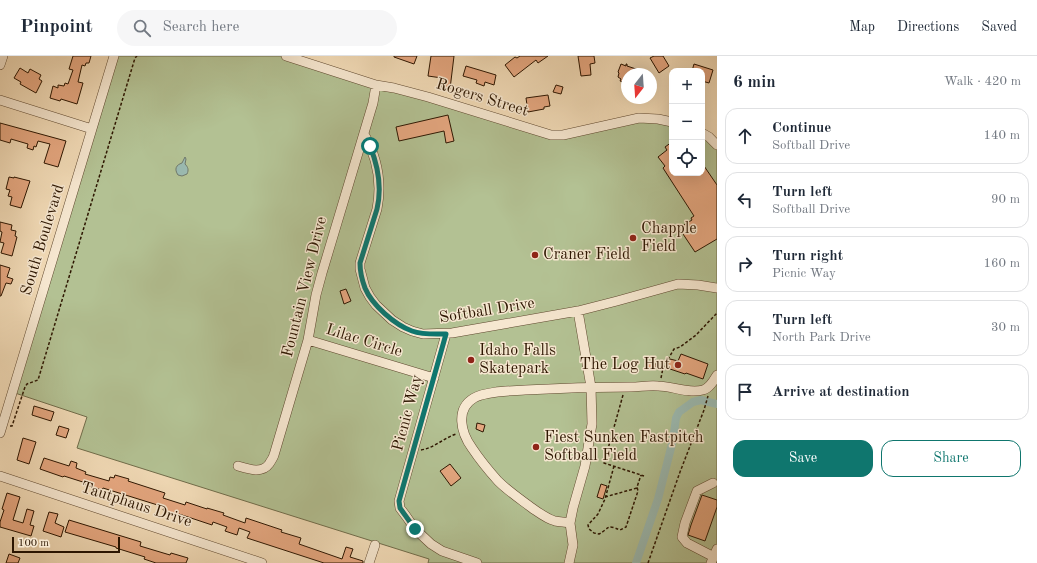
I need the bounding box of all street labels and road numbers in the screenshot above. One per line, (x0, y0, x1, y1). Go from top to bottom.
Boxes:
street label: Rogers Street (434, 76, 531, 120)
street label: South Boulevard (19, 183, 67, 297)
street label: Fountain View Drive (280, 215, 330, 359)
street label: Softball Drive (438, 296, 536, 326)
street label: Lilac Circle (324, 322, 404, 360)
street label: Picnic Way (390, 373, 426, 453)
street label: Tautphaus Drive (78, 479, 194, 531)

